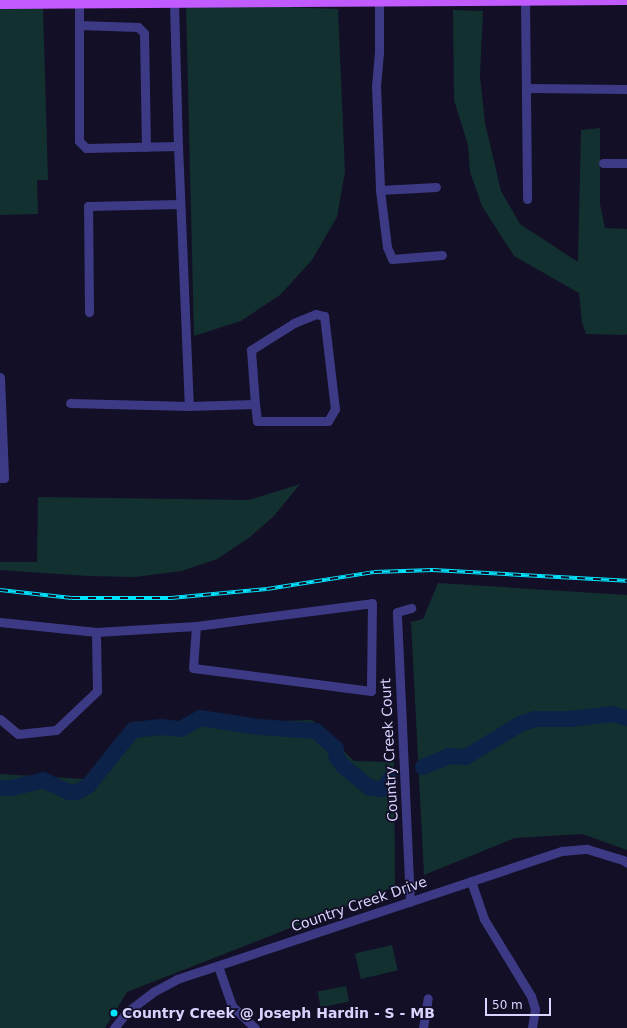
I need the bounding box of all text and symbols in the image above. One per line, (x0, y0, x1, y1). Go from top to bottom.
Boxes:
street label: Country Creek Court (377, 678, 401, 822)
street label: Country Creek Drive (289, 873, 429, 935)
scale bar (487, 990, 553, 1016)
text: 50 m (492, 998, 523, 1012)
place label: Country Creek @ Joseph Hardin - S - MB (122, 1005, 435, 1021)
marker: Country Creek @ Joseph Hardin - S - MB (109, 1008, 119, 1018)

